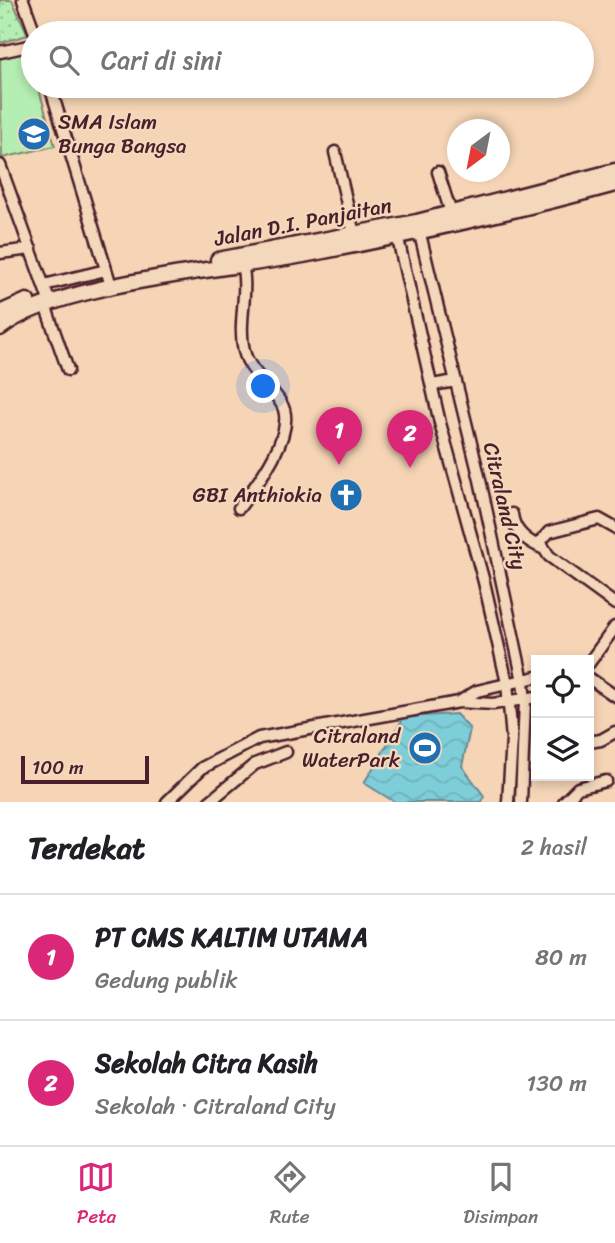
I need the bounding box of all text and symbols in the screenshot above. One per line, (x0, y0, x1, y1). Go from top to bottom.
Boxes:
search box (21, 21, 594, 98)
text: Cari di sini (101, 37, 222, 83)
icon: search (45, 41, 83, 79)
place label: SMA Islam Bunga Bangsa (58, 103, 187, 165)
school or university icon: SMA Islam Bunga Bangsa (15, 115, 53, 153)
north arrow (447, 119, 510, 182)
street label: Jalan D.I. Panjaitan (210, 186, 395, 258)
your location (246, 369, 280, 403)
pin: 1 (316, 407, 362, 465)
pin: 2 (387, 410, 433, 468)
street label: Citraland City (472, 438, 538, 574)
place label: GBI Anthiokia (193, 476, 322, 514)
church icon: GBI Anthiokia (327, 476, 365, 514)
map controls (531, 655, 594, 781)
button: locate (531, 655, 594, 718)
place label: Citraland WaterPark (302, 717, 402, 779)
button: layers (531, 718, 594, 781)
sports icon: Citraland WaterPark (406, 729, 444, 767)
text: 100 m (32, 751, 84, 784)
scale bar (21, 753, 149, 785)
text: Terdekat (28, 821, 145, 875)
text: 2 hasil (521, 827, 587, 868)
text: PT CMS KALTIM UTAMA (95, 914, 368, 960)
text: 1 (46, 937, 56, 978)
text: 80 m (535, 937, 587, 978)
text: Gedung publik (95, 960, 237, 1001)
text: Sekolah Citra Kasih (95, 1040, 318, 1086)
text: 2 (44, 1063, 58, 1104)
text: 130 m (526, 1063, 587, 1104)
text: Sekolah · Citraland City (95, 1086, 336, 1127)
tab: Peta (77, 1158, 116, 1233)
tab: Rute (270, 1158, 309, 1233)
tab: Disimpan (463, 1158, 538, 1233)

